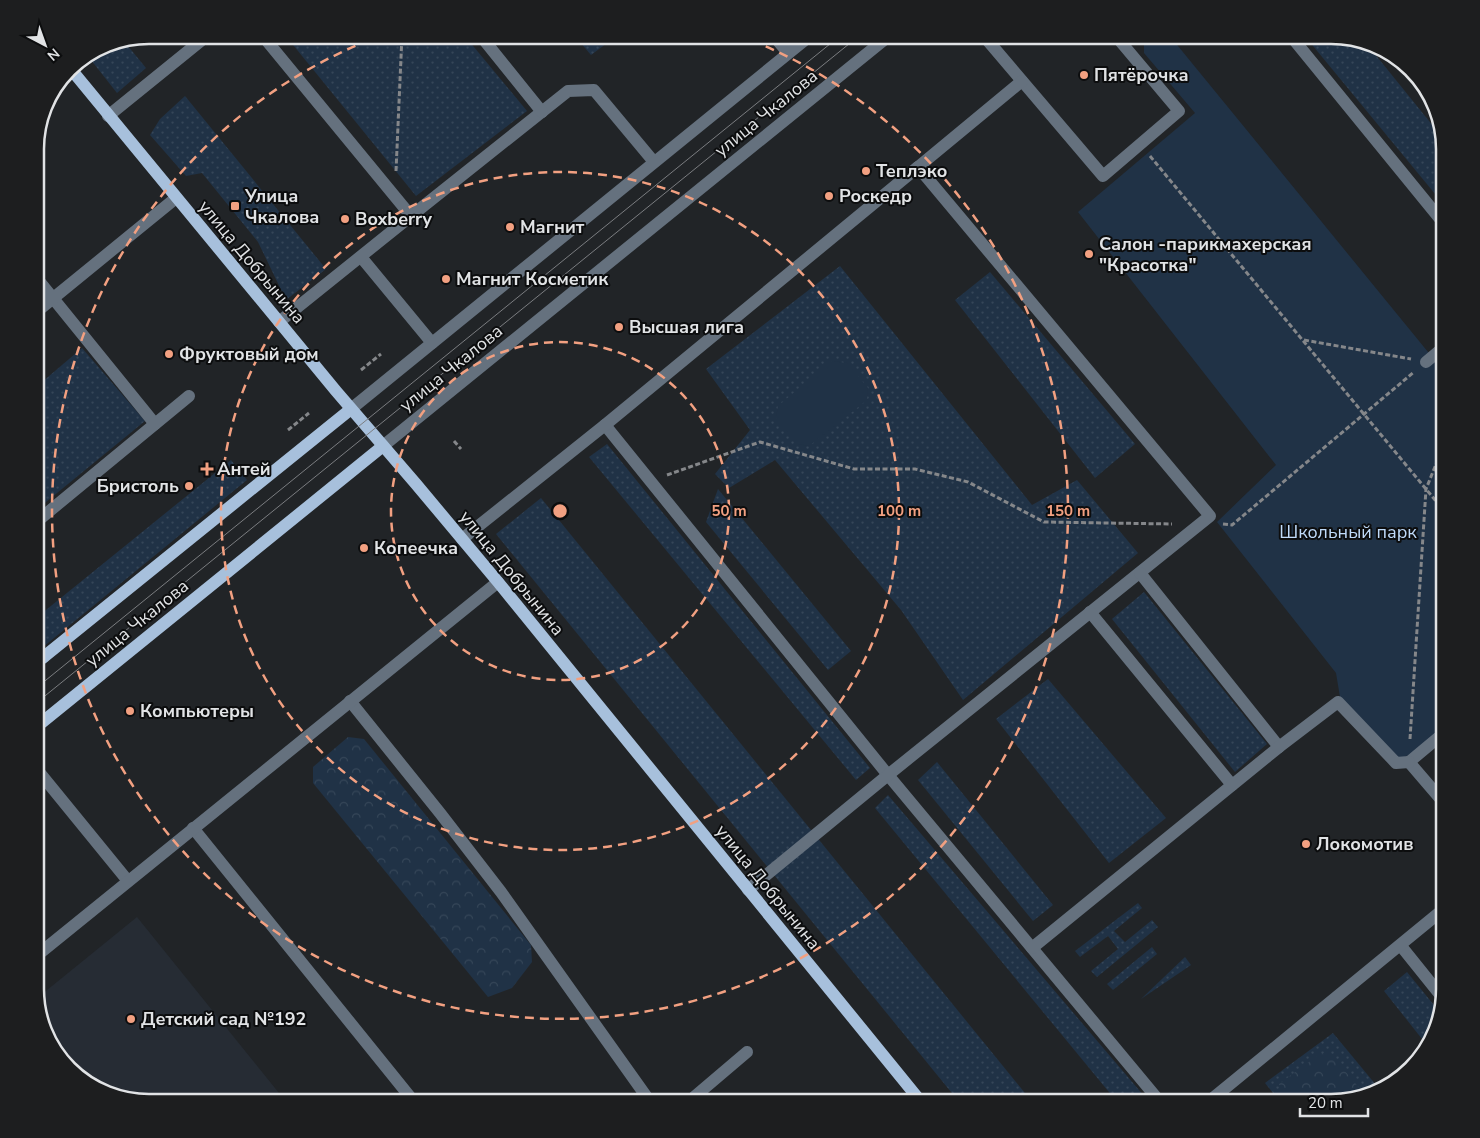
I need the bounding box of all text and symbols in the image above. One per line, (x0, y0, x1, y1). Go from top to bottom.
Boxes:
north arrow (20, 20, 70, 70)
text: N (43, 44, 63, 65)
place label: Пятёрочка (1094, 63, 1189, 87)
street label: улица Чкалова (709, 64, 823, 162)
marker: Пятёрочка (1078, 69, 1090, 81)
place label: Теплэко (876, 159, 947, 183)
marker: Теплэко (860, 165, 872, 177)
place label: Улица Чкалова (244, 184, 319, 229)
place label: Роскедр (839, 184, 912, 208)
marker: Роскедр (823, 190, 835, 202)
street label: улица Добрынина (193, 195, 311, 329)
marker: Улица Чкалова (229, 200, 241, 212)
place label: Boxberry (355, 207, 433, 231)
marker: Boxberry (339, 213, 351, 225)
place label: Магнит (520, 215, 585, 239)
marker: Магнит (504, 221, 516, 233)
place label: Салон -парикмахерская "Красотка" (1099, 232, 1312, 277)
marker: Салон -парикмахерская "Красотка" (1083, 248, 1095, 260)
place label: Магнит Косметик (456, 267, 609, 291)
marker: Магнит Косметик (440, 273, 452, 285)
place label: Высшая лига (629, 315, 744, 339)
street label: улица Чкалова (394, 319, 508, 417)
marker: Высшая лига (613, 321, 625, 333)
place label: Фруктовый дом (179, 342, 319, 366)
marker: Фруктовый дом (163, 348, 175, 360)
place label: Антей (217, 457, 271, 481)
marker: Антей (201, 463, 213, 475)
place label: Бристоль (97, 474, 179, 498)
marker: Бристоль (183, 480, 195, 492)
text: 50 m (711, 501, 747, 521)
text: 100 m (877, 501, 921, 521)
text: 150 m (1046, 501, 1090, 521)
centre of rings (551, 502, 569, 520)
street label: улица Добрынина (454, 505, 570, 641)
park label: Школьный парк (1279, 520, 1417, 544)
place label: Копеечка (374, 536, 458, 560)
marker: Копеечка (358, 542, 370, 554)
street label: улица Чкалова (80, 574, 194, 672)
place label: Компьютеры (140, 699, 254, 723)
marker: Компьютеры (124, 705, 136, 717)
street label: улица Добрынина (710, 819, 826, 955)
place label: Локомотив (1316, 832, 1413, 856)
marker: Локомотив (1300, 838, 1312, 850)
place label: Детский сад №192 (141, 1007, 306, 1031)
marker: Детский сад №192 (125, 1013, 137, 1025)
scale bar (1300, 1086, 1368, 1118)
text: 20 m (1308, 1093, 1343, 1113)

